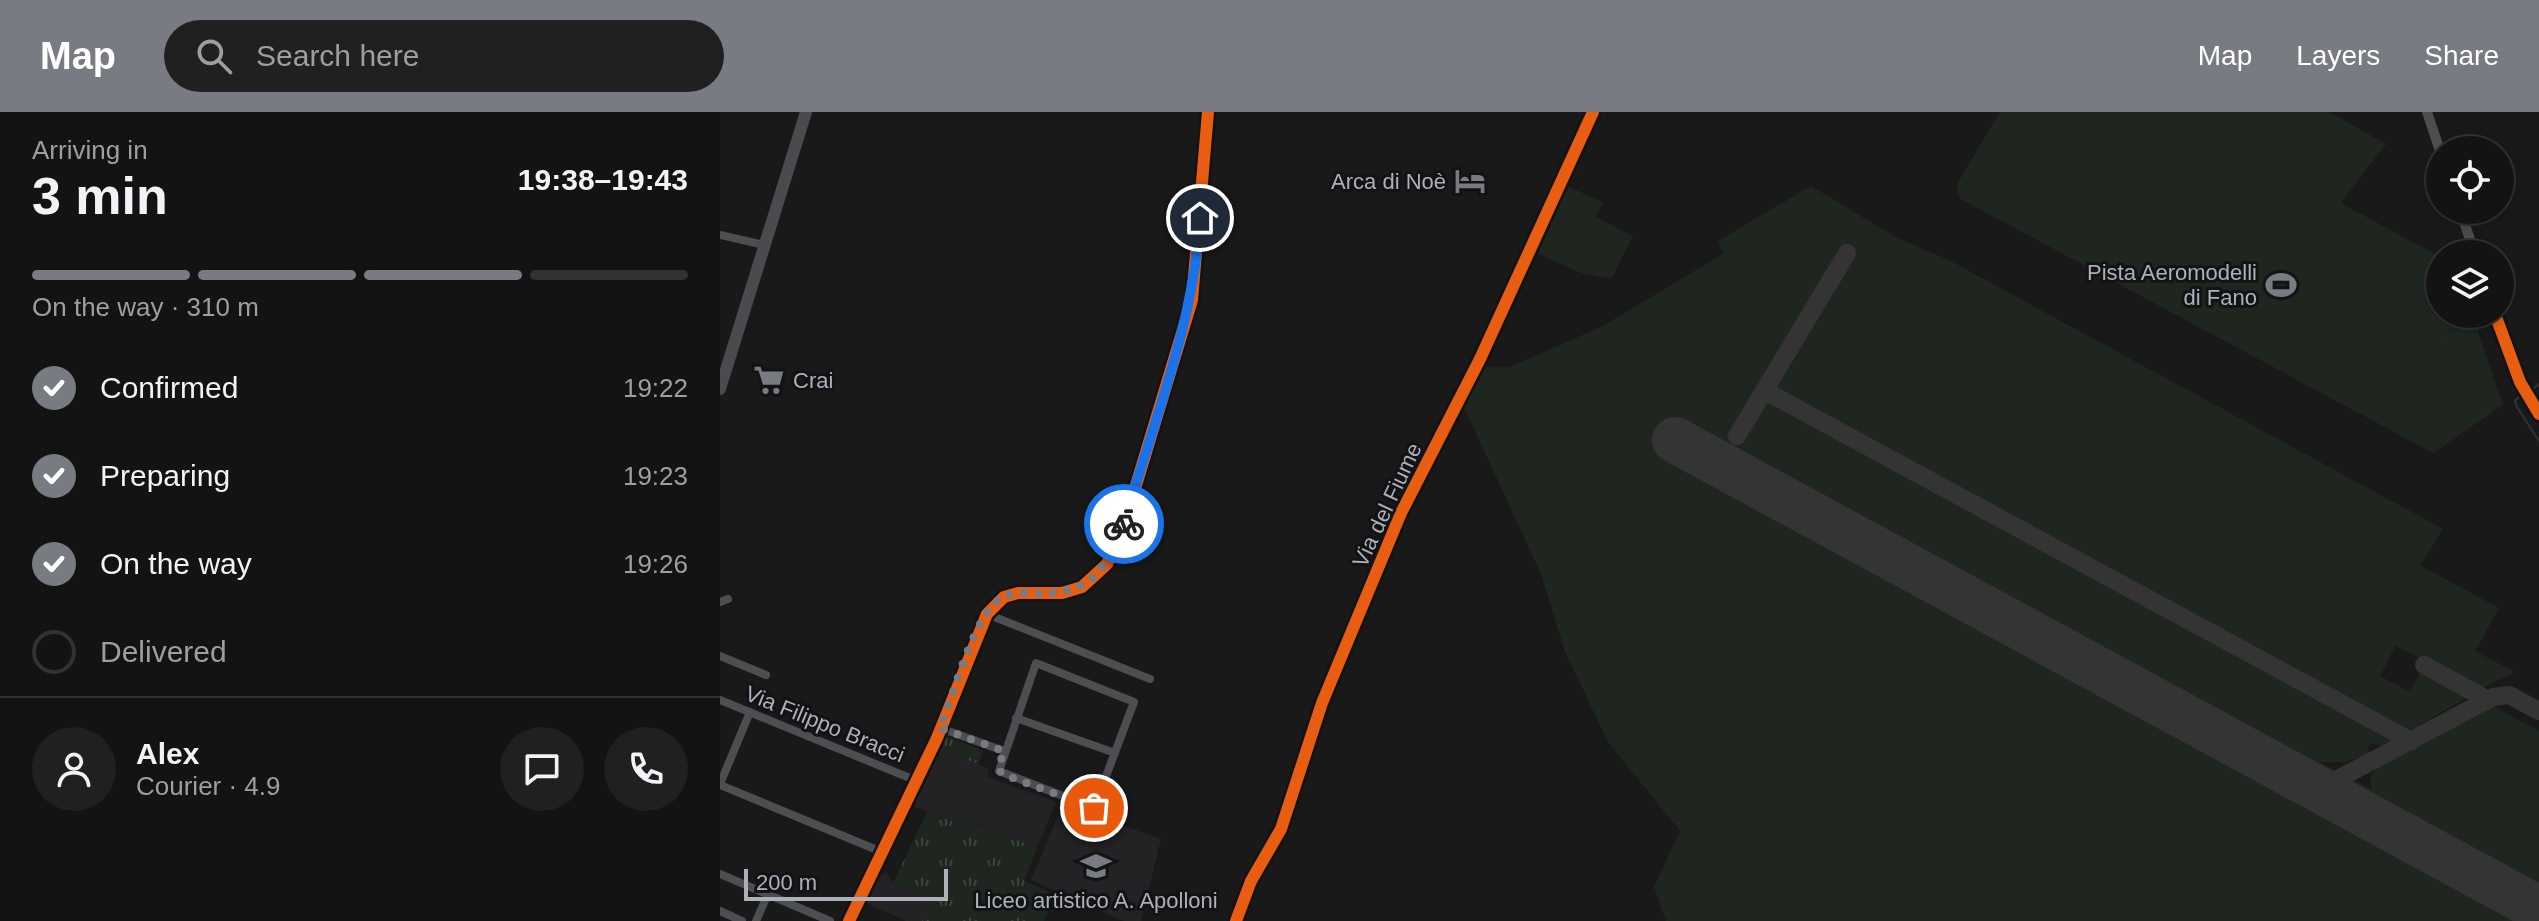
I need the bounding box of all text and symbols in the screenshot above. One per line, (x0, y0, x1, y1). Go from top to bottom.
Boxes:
search box (164, 20, 724, 92)
icon: search (192, 34, 236, 78)
text: Map (40, 35, 116, 77)
text: Search here (256, 39, 419, 72)
text: Map (2198, 40, 2252, 71)
text: Layers (2296, 40, 2380, 71)
text: Share (2424, 40, 2499, 71)
text: Arriving in (32, 135, 148, 165)
map controls (2426, 136, 2514, 328)
button: locate (2426, 136, 2514, 224)
text: 19:38–19:43 (518, 163, 688, 196)
hotel icon: Arca di Noè (1453, 164, 1487, 198)
text: 3 min (32, 167, 168, 225)
place label: Arca di Noè (1331, 169, 1446, 194)
pin (1166, 184, 1234, 252)
icon: home (1178, 196, 1222, 240)
button: layers (2426, 240, 2514, 328)
place label: Pista Aeromodelli di Fano (2087, 260, 2257, 310)
sports icon: Pista Aeromodelli di Fano (2264, 268, 2298, 302)
text: On the way · 310 m (32, 292, 259, 322)
supermarket icon: Crai (752, 363, 786, 397)
icon: check (32, 366, 76, 410)
place label: Crai (793, 368, 833, 393)
text: Confirmed (100, 371, 238, 404)
text: 19:22 (623, 373, 688, 403)
street label: Via del Fiume (1347, 439, 1427, 571)
icon: check (32, 454, 76, 498)
text: Preparing (100, 459, 230, 492)
text: 19:23 (623, 461, 688, 491)
courier (1084, 484, 1164, 564)
icon: bike (1102, 502, 1146, 546)
icon: check (32, 542, 76, 586)
text: On the way (100, 547, 252, 580)
text: 19:26 (623, 549, 688, 579)
text: Delivered (100, 635, 227, 668)
street label: Via Filippo Bracci (742, 681, 908, 767)
button: person (32, 727, 116, 811)
button: chat (500, 727, 584, 811)
button: phone (604, 727, 688, 811)
text: Alex (136, 737, 199, 770)
text: Courier · 4.9 (136, 771, 281, 801)
pin (1060, 774, 1128, 842)
icon: bag (1072, 786, 1116, 830)
school or university icon: Liceo artistico A. Apolloni (1079, 849, 1113, 883)
scale bar (744, 865, 948, 901)
text: 200 m (756, 870, 817, 895)
place label: Liceo artistico A. Apolloni (974, 888, 1218, 913)

